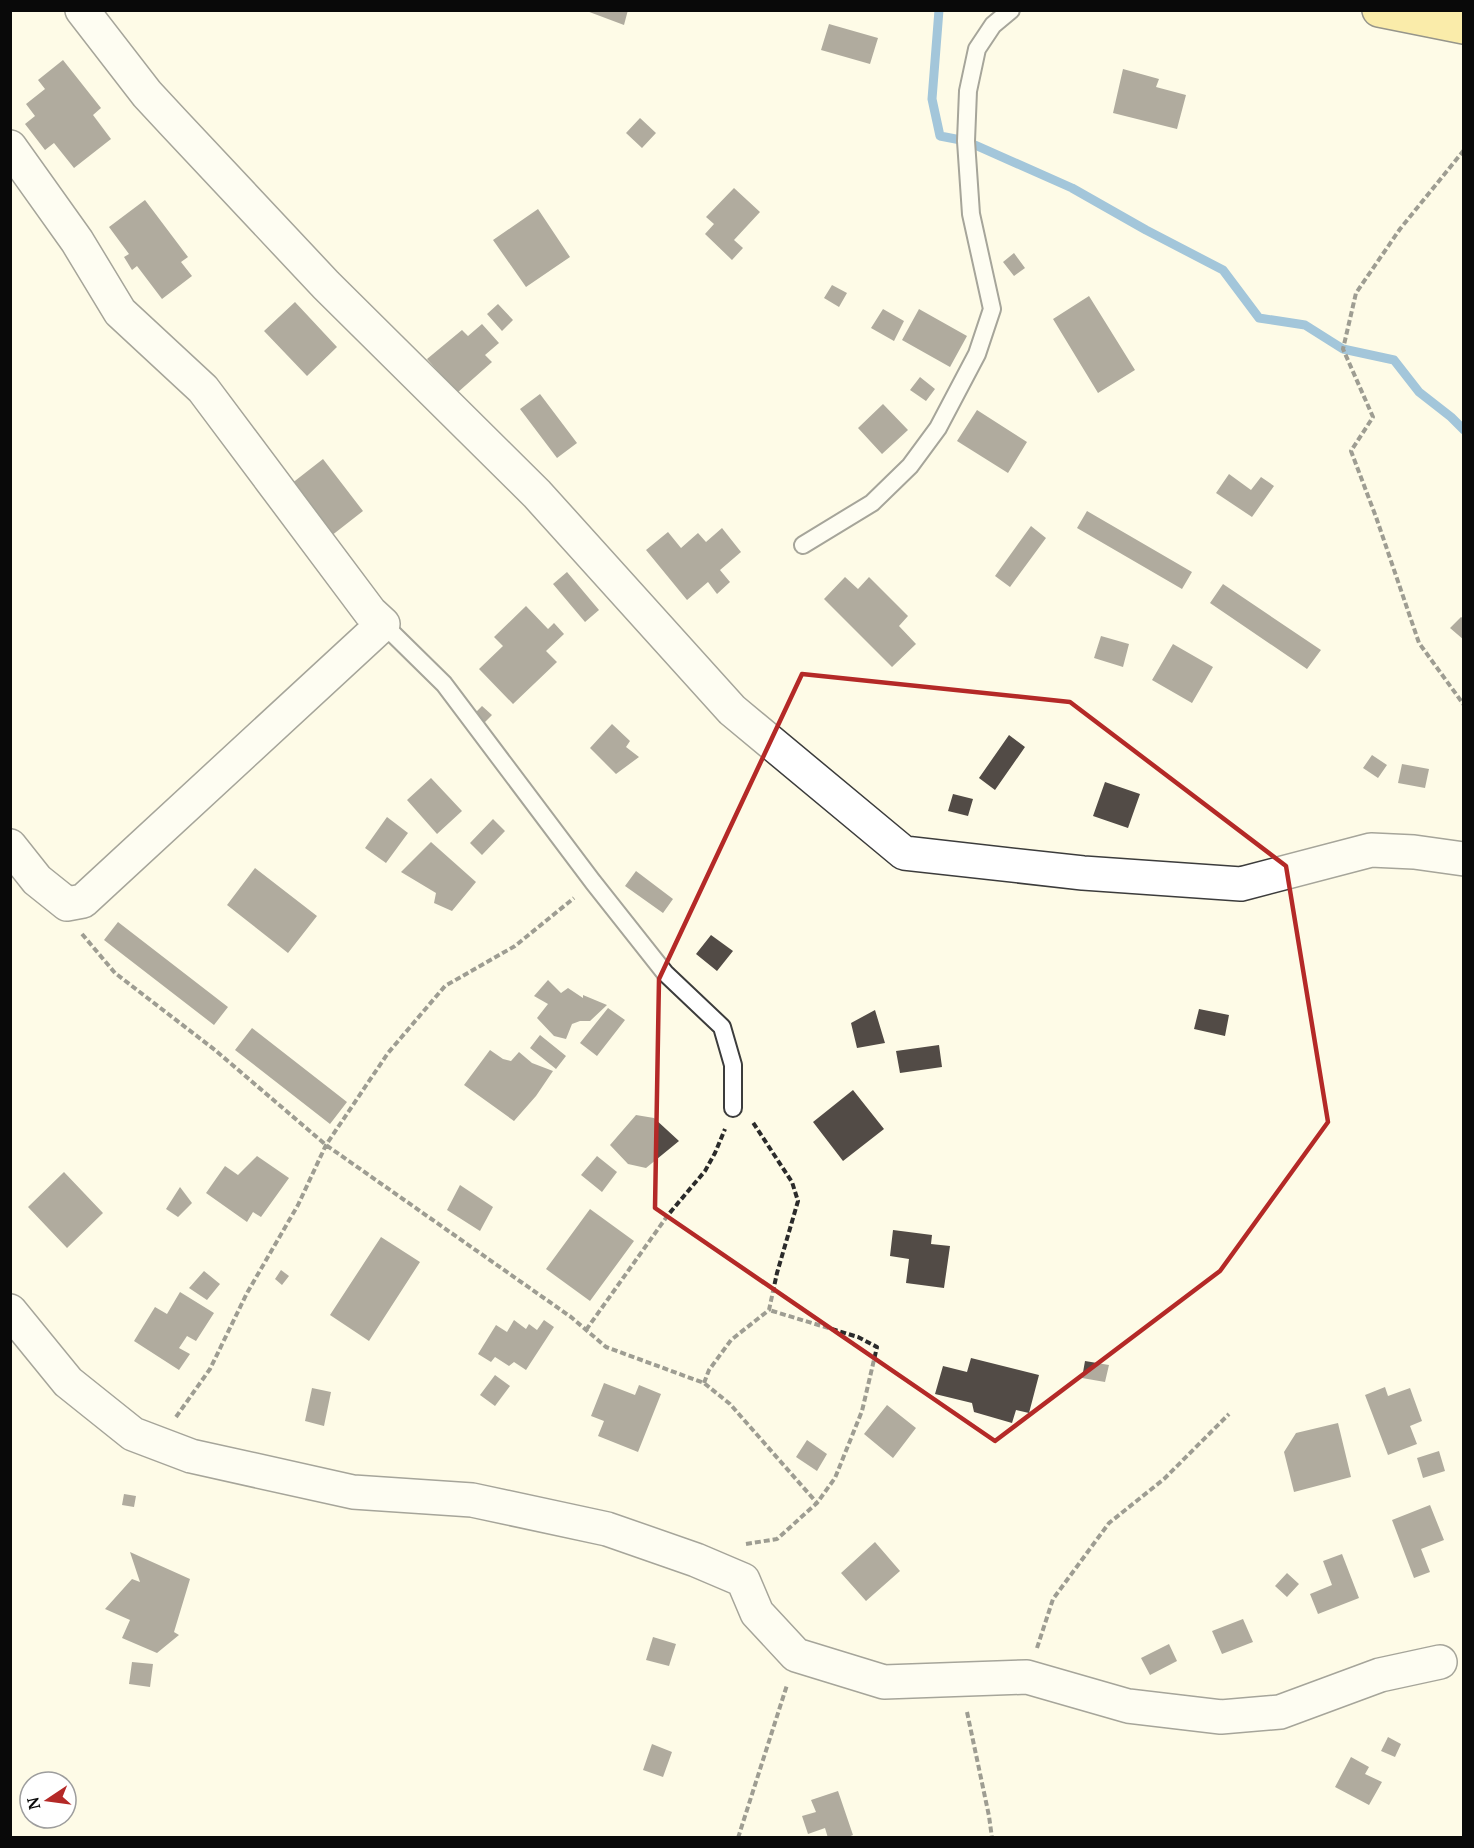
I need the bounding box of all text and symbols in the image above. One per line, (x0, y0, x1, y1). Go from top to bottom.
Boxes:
north arrow (18, 1770, 78, 1830)
text: N (21, 1795, 45, 1812)

